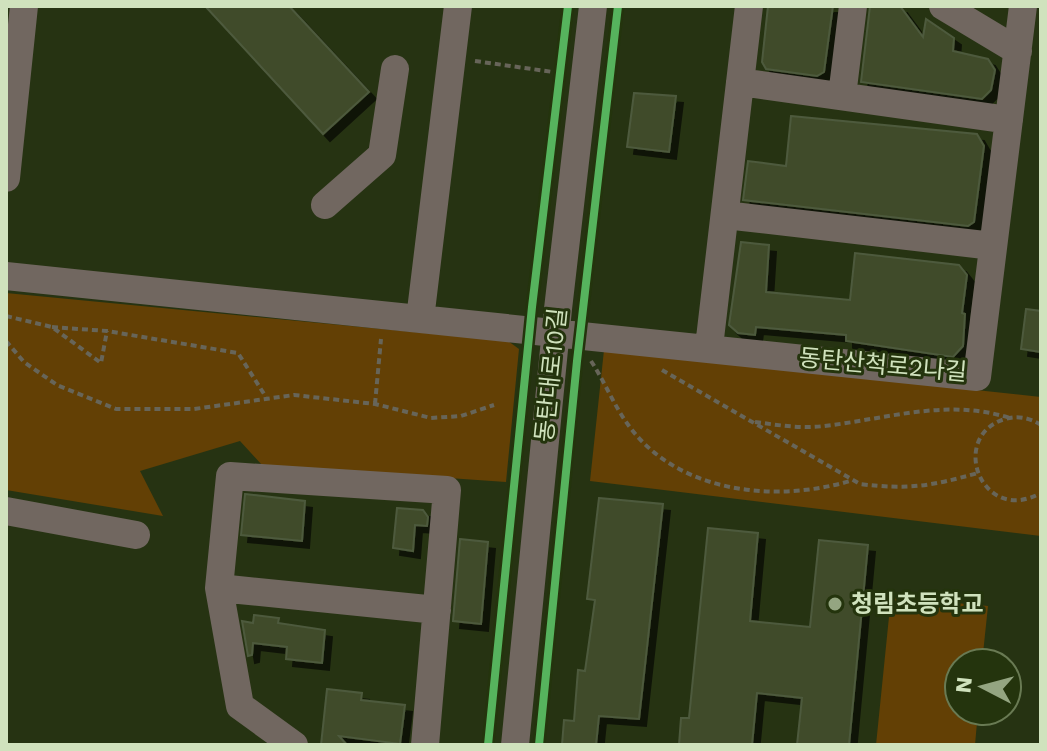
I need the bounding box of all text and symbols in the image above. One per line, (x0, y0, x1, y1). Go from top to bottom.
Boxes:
street label: 동탄대로10길 (530, 307, 572, 443)
street label: 동탄산척로2나길 (798, 344, 968, 386)
place label: 청림초등학교 (851, 590, 983, 618)
marker: 청림초등학교 (826, 595, 844, 613)
north arrow (943, 647, 1023, 727)
text: N (950, 676, 977, 694)

